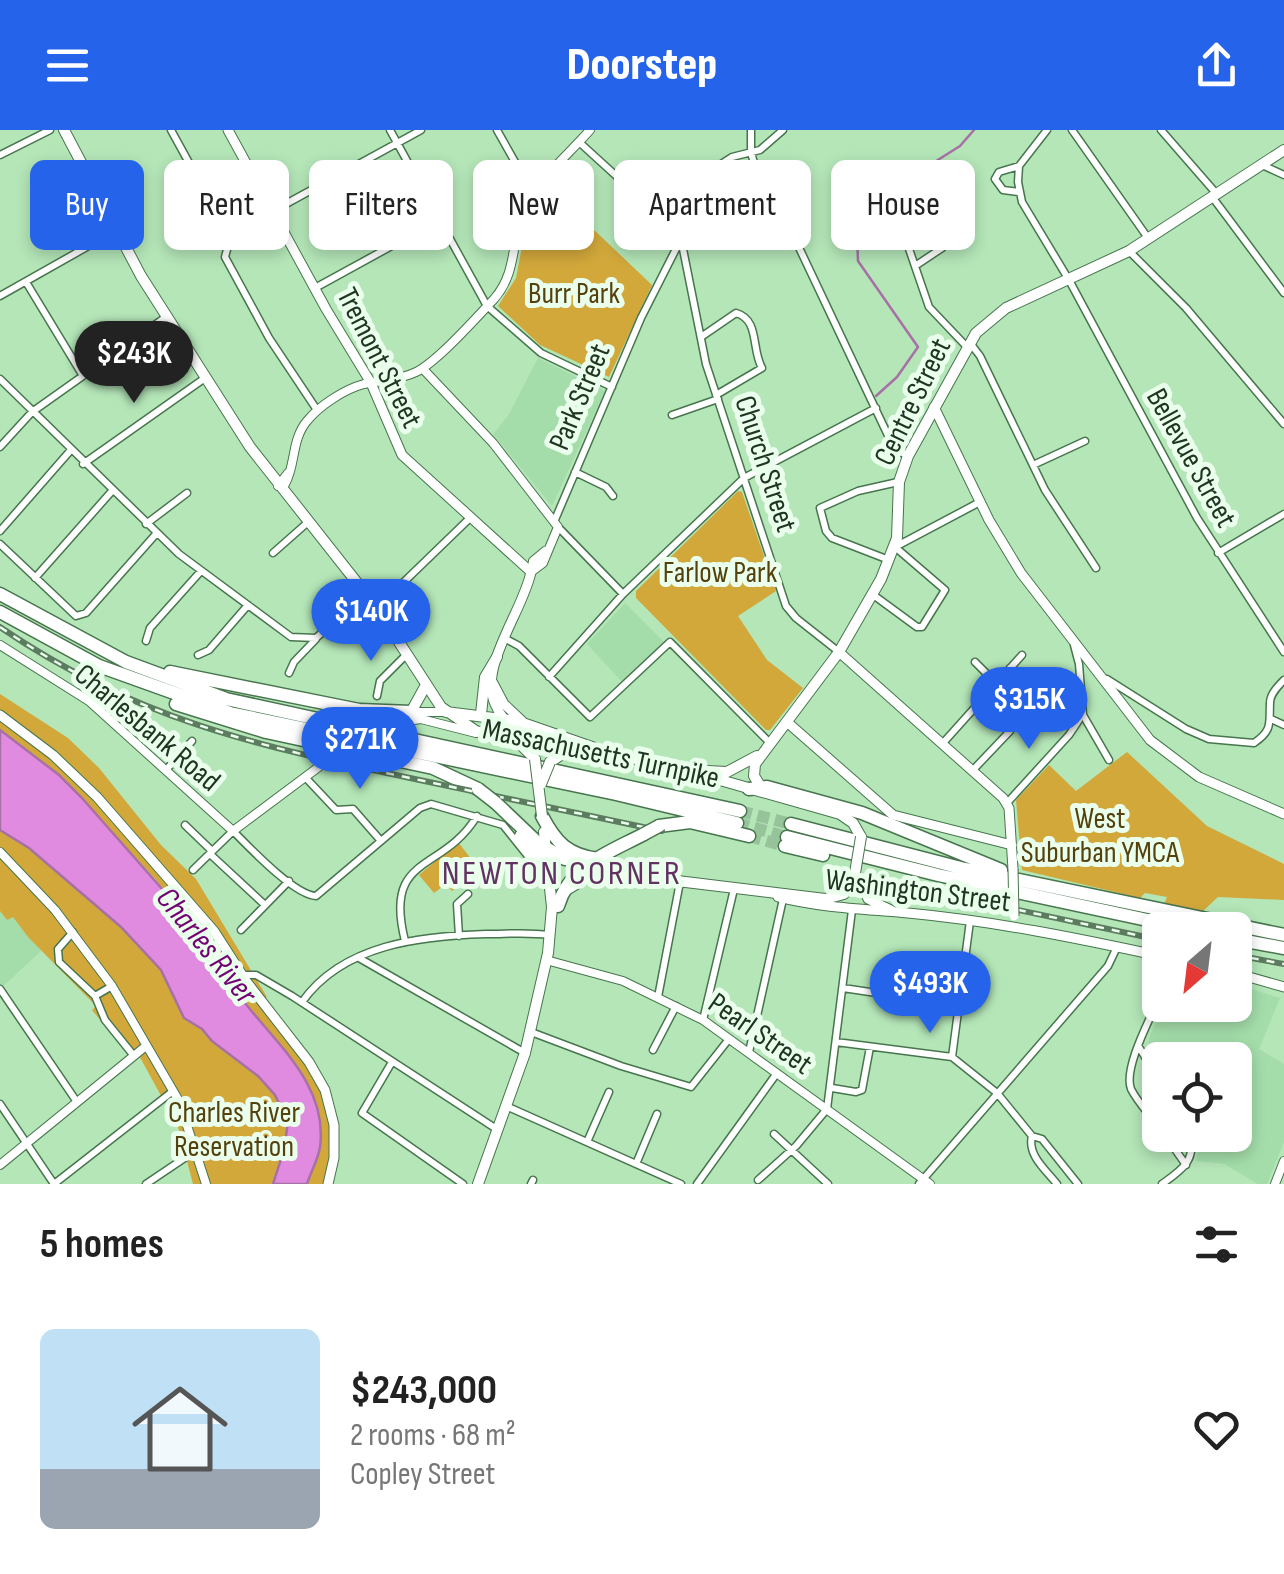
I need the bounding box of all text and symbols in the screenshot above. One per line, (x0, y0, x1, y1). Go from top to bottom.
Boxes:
icon: menu (40, 38, 95, 93)
text: Doorstep (567, 38, 717, 93)
icon: share (1189, 38, 1244, 93)
chip: Buy (30, 160, 144, 250)
chip: Rent (164, 160, 289, 250)
chip: Filters (309, 160, 453, 250)
chip: New (473, 160, 594, 250)
chip: Apartment (614, 160, 811, 250)
chip: House (831, 160, 975, 250)
park label: Burr Park (528, 276, 620, 312)
street label: Tremont Street (328, 282, 430, 434)
pin: $243K (64, 321, 204, 406)
street label: Centre Street (867, 333, 959, 471)
text: $243K (96, 334, 172, 373)
street label: Park Street (542, 338, 618, 456)
street label: Bellevue Street (1138, 382, 1244, 534)
street label: Church Street (726, 391, 804, 537)
park label: Farlow Park (663, 555, 778, 591)
pin: $140K (301, 579, 441, 664)
text: $140K (333, 592, 409, 631)
street label: Charlesbank Road (67, 657, 227, 799)
pin: $315K (959, 667, 1099, 752)
text: $315K (992, 680, 1066, 719)
pin: $271K (290, 707, 430, 792)
street label: Massachusetts Turnpike (479, 711, 723, 797)
text: $271K (323, 720, 397, 759)
park label: West Suburban YMCA (1021, 801, 1179, 871)
district label: NEWTON CORNER (442, 852, 682, 895)
street label: Washington Street (823, 862, 1013, 920)
water label: Charles River (147, 880, 265, 1013)
north arrow (1142, 912, 1252, 1022)
map controls (1142, 912, 1252, 1152)
pin: $493K (860, 951, 1000, 1036)
text: $493K (892, 964, 968, 1003)
street label: Pearl Street (701, 985, 819, 1083)
button: locate (1142, 1042, 1252, 1152)
park label: Charles River Reservation (168, 1095, 300, 1165)
icon: filters (1189, 1217, 1244, 1272)
text: 5 homes (40, 1219, 164, 1270)
text: $243,000 (350, 1365, 497, 1416)
icon: home (120, 1369, 240, 1489)
icon: heart (1189, 1402, 1244, 1457)
text: 2 rooms · 68 m² (350, 1416, 516, 1455)
text: Copley Street (350, 1455, 495, 1494)

